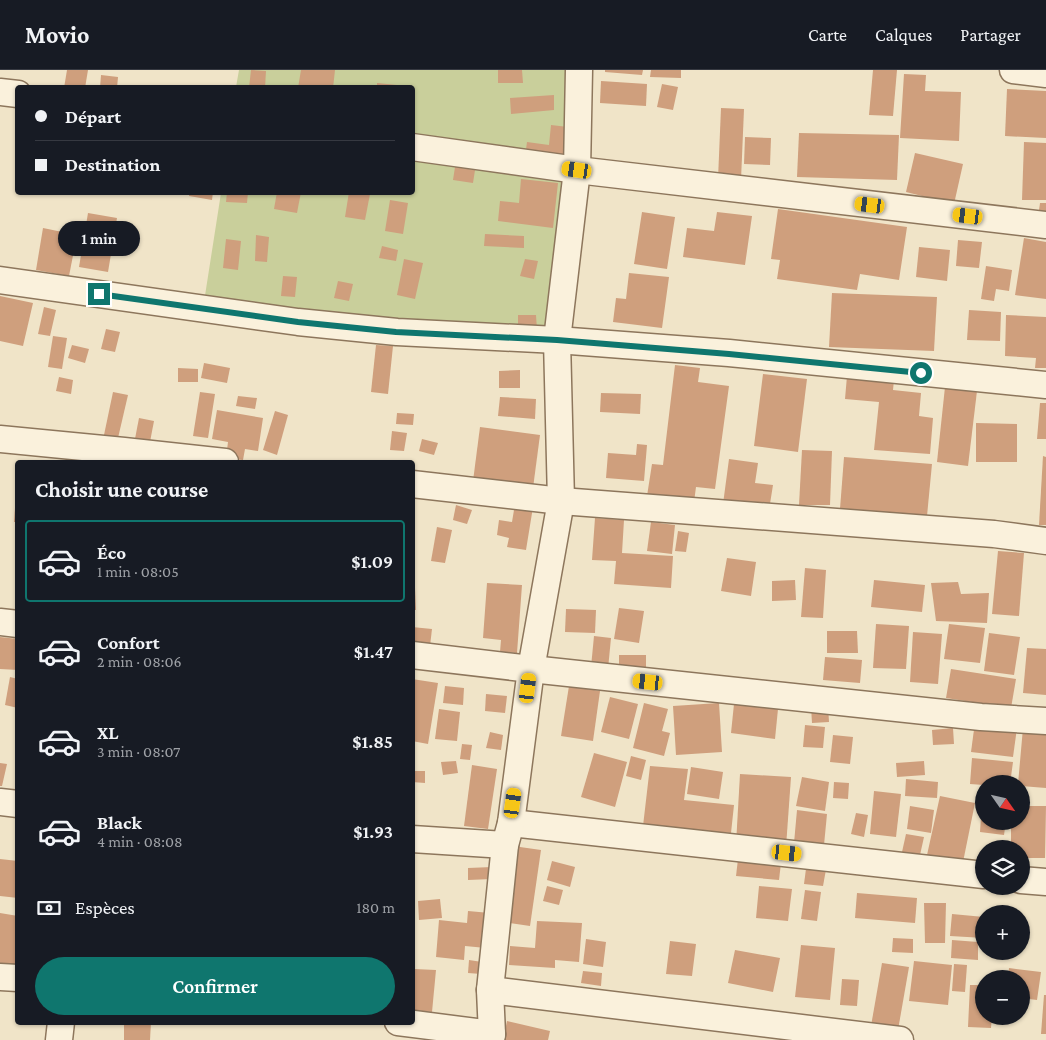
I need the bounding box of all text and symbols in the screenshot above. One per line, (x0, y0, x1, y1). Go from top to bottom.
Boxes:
text: Movio (25, 21, 90, 48)
text: Carte (808, 25, 847, 45)
text: Calques (875, 25, 932, 45)
text: Partager (960, 25, 1021, 45)
text: Départ (65, 106, 121, 127)
text: Destination (65, 154, 160, 175)
car (561, 160, 592, 180)
car (854, 196, 885, 214)
car (952, 207, 983, 225)
callout: 1 min (58, 222, 140, 256)
text: 1 min (81, 230, 117, 247)
route end (88, 283, 110, 305)
route start (910, 362, 932, 384)
text: Choisir une course (35, 477, 208, 502)
icon: car (37, 539, 82, 584)
text: Éco (97, 542, 126, 563)
text: $1.09 (351, 551, 393, 572)
text: 1 min · 08:05 (97, 563, 179, 580)
icon: car (37, 629, 82, 674)
text: Confort (97, 632, 160, 653)
text: $1.47 (354, 641, 393, 662)
text: 2 min · 08:06 (97, 653, 182, 670)
car (518, 672, 537, 704)
car (632, 673, 663, 691)
icon: car (37, 719, 82, 764)
text: XL (97, 722, 119, 743)
text: $1.85 (352, 731, 393, 752)
text: 3 min · 08:07 (97, 743, 180, 760)
north arrow (975, 775, 1030, 830)
map controls (975, 775, 1030, 1025)
car (503, 787, 522, 819)
icon: car (37, 809, 82, 854)
text: Black (97, 812, 142, 833)
text: $1.93 (353, 821, 393, 842)
text: 4 min · 08:08 (97, 833, 183, 850)
button: layers (975, 840, 1030, 895)
car (771, 844, 802, 862)
icon: cash (35, 894, 63, 922)
text: Espèces (75, 897, 135, 918)
text: 180 m (356, 899, 395, 916)
button: + (975, 905, 1030, 960)
button: Confirmer (35, 957, 395, 1015)
button: − (975, 970, 1030, 1025)

